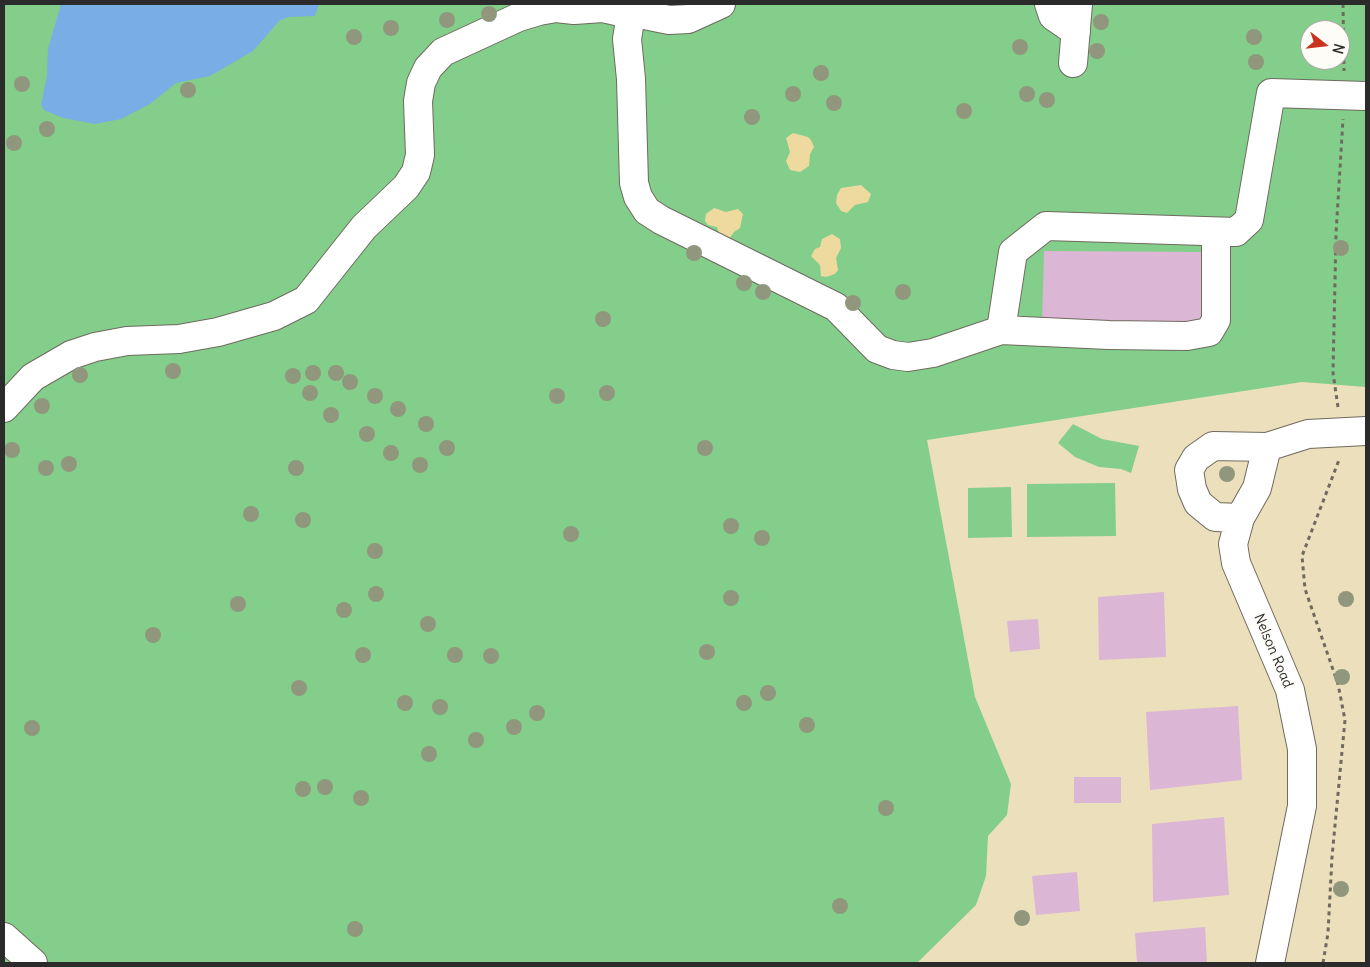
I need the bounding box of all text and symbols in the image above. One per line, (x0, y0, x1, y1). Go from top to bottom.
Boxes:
north arrow (1300, 20, 1350, 70)
text: N (1328, 42, 1348, 56)
street label: Nelson Road (1250, 611, 1296, 691)

